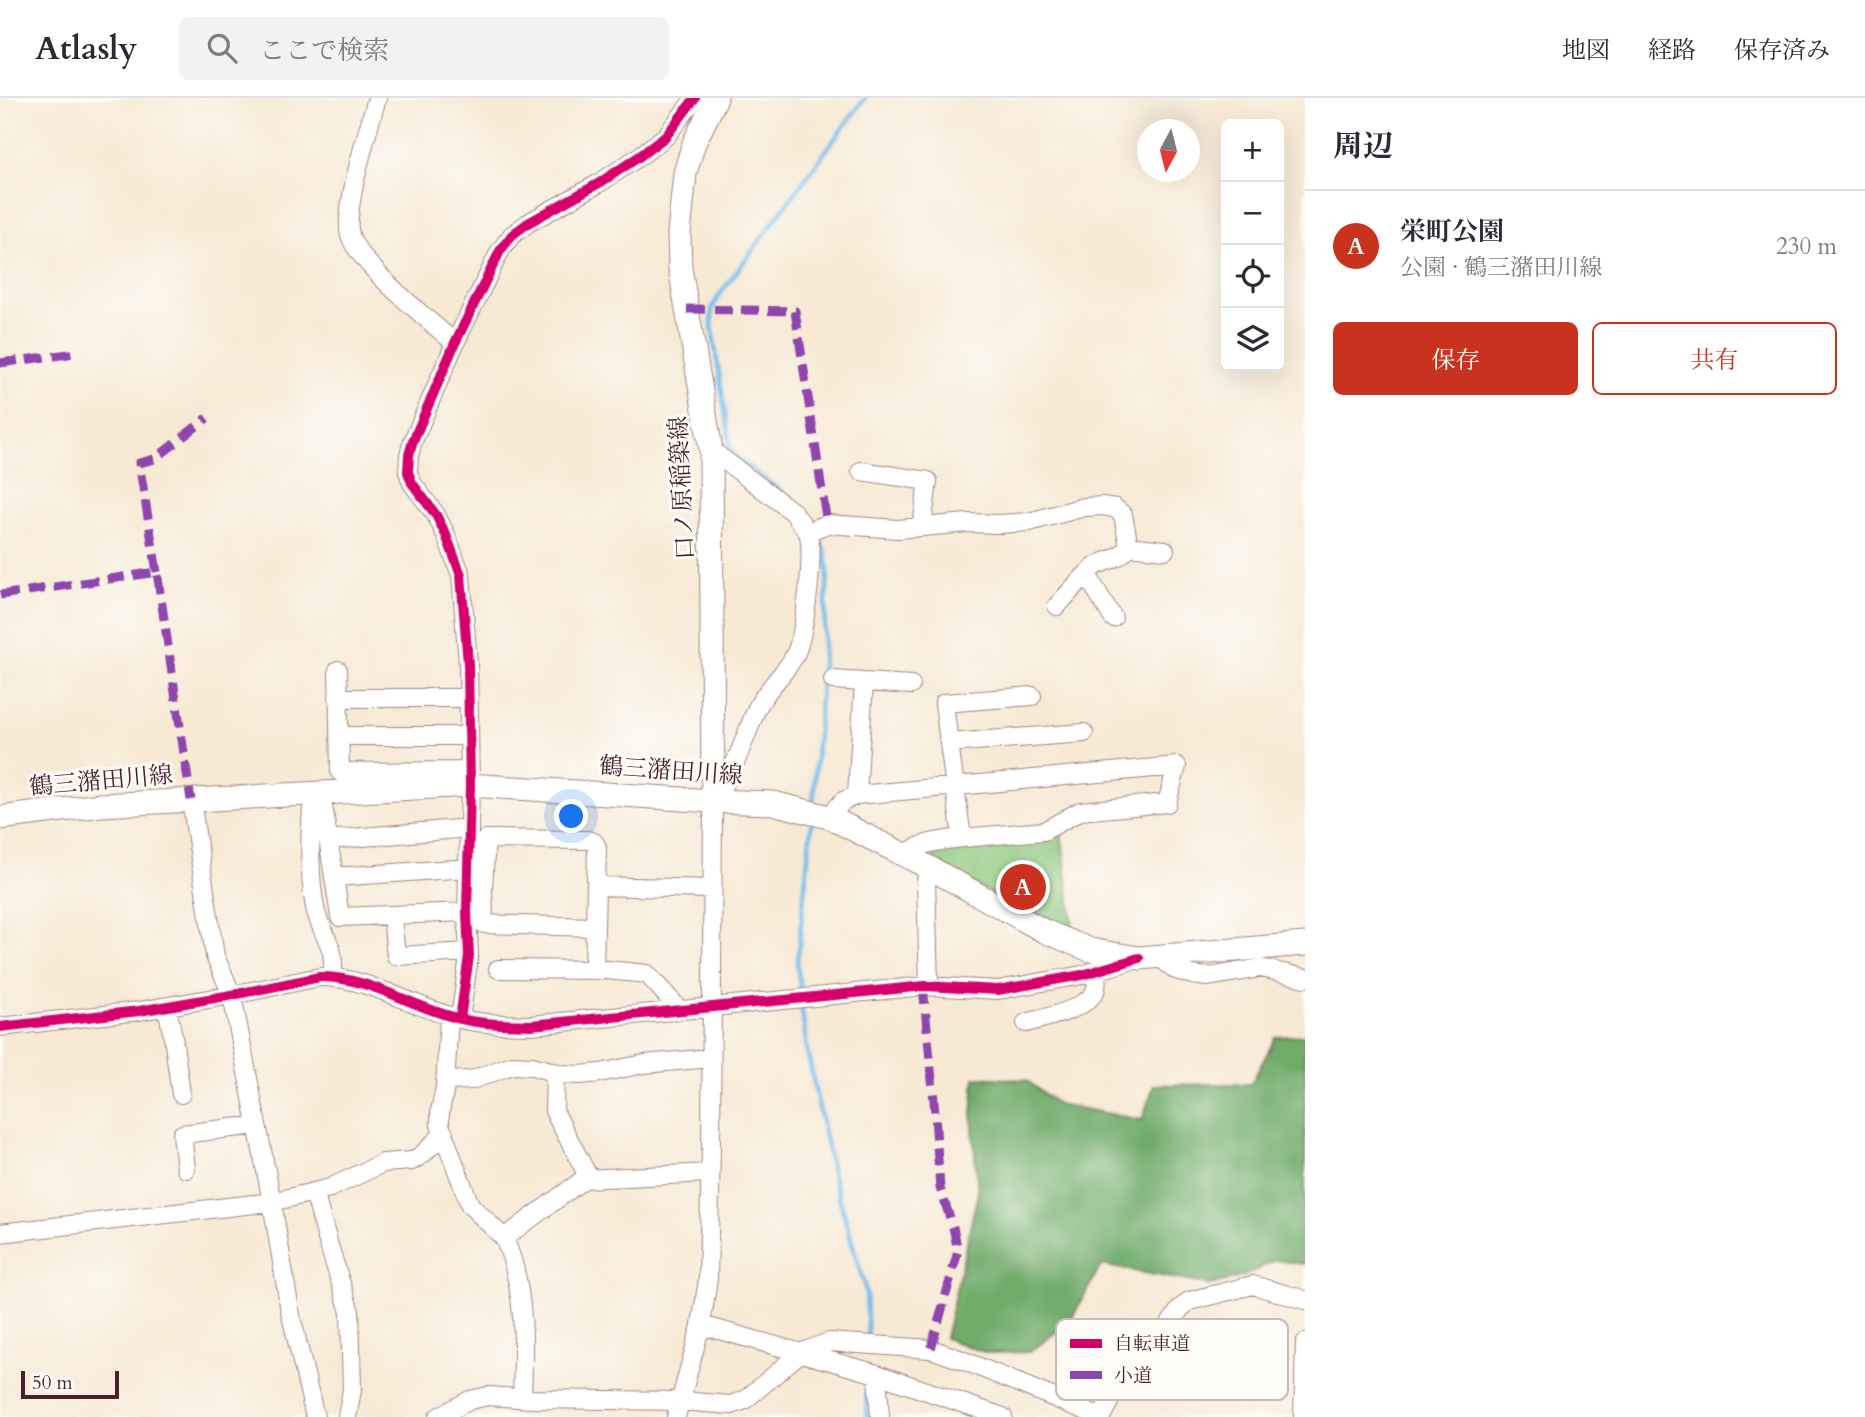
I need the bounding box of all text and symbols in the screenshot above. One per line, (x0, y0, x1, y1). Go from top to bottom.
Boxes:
search box (179, 17, 669, 80)
text: Atlasly (35, 26, 137, 71)
icon: search (203, 29, 241, 67)
text: ここで検索 (259, 33, 389, 68)
text: 地図 (1562, 34, 1610, 67)
text: 経路 (1648, 34, 1696, 67)
text: 保存済み (1734, 34, 1830, 67)
north arrow (1137, 119, 1200, 182)
map controls (1221, 119, 1284, 371)
button: + (1221, 119, 1284, 182)
text: 周辺 (1333, 126, 1393, 167)
button: − (1221, 182, 1284, 245)
text: 栄町公園 (1400, 214, 1504, 249)
text: A (1347, 231, 1365, 262)
text: 230 m (1776, 231, 1837, 262)
button: locate (1221, 245, 1284, 308)
text: 公園 · 鶴三潴田川線 (1400, 252, 1602, 283)
button: layers (1221, 308, 1284, 371)
button: 保存 (1333, 322, 1578, 395)
button: 共有 (1592, 322, 1837, 395)
street label: 口ノ原稲築線 (662, 415, 702, 561)
street label: 鶴三潴田川線 (598, 750, 744, 792)
street label: 鶴三潴田川線 (28, 758, 174, 804)
your location (554, 799, 588, 833)
pin: A (1000, 861, 1046, 913)
legend (1056, 1319, 1288, 1400)
text: 自転車道 (1114, 1331, 1190, 1357)
text: 小道 (1114, 1363, 1152, 1389)
scale bar (21, 1368, 119, 1400)
text: 50 m (32, 1370, 73, 1396)

